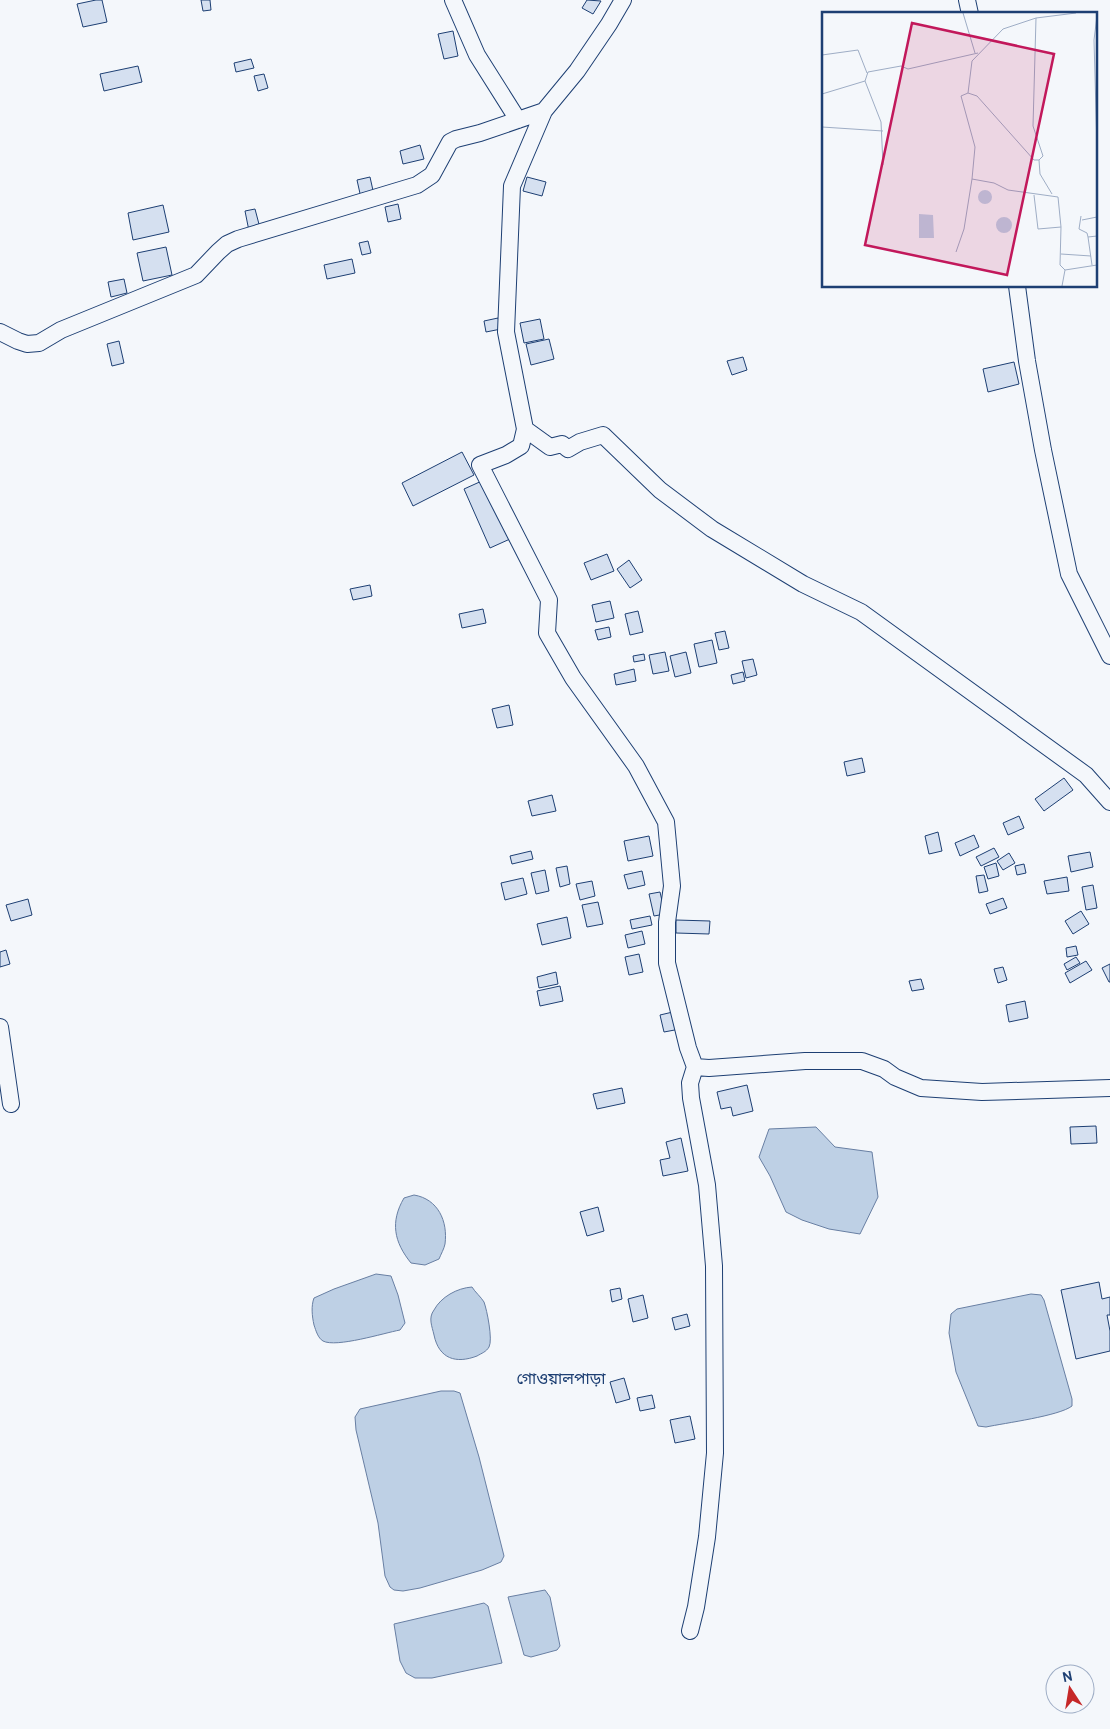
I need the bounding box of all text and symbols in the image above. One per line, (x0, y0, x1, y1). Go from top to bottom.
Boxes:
inset map (822, 12, 1098, 288)
district label: গোওয়ালপাড়া (517, 1370, 606, 1390)
north arrow (1045, 1664, 1095, 1714)
text: N (1061, 1668, 1074, 1687)

